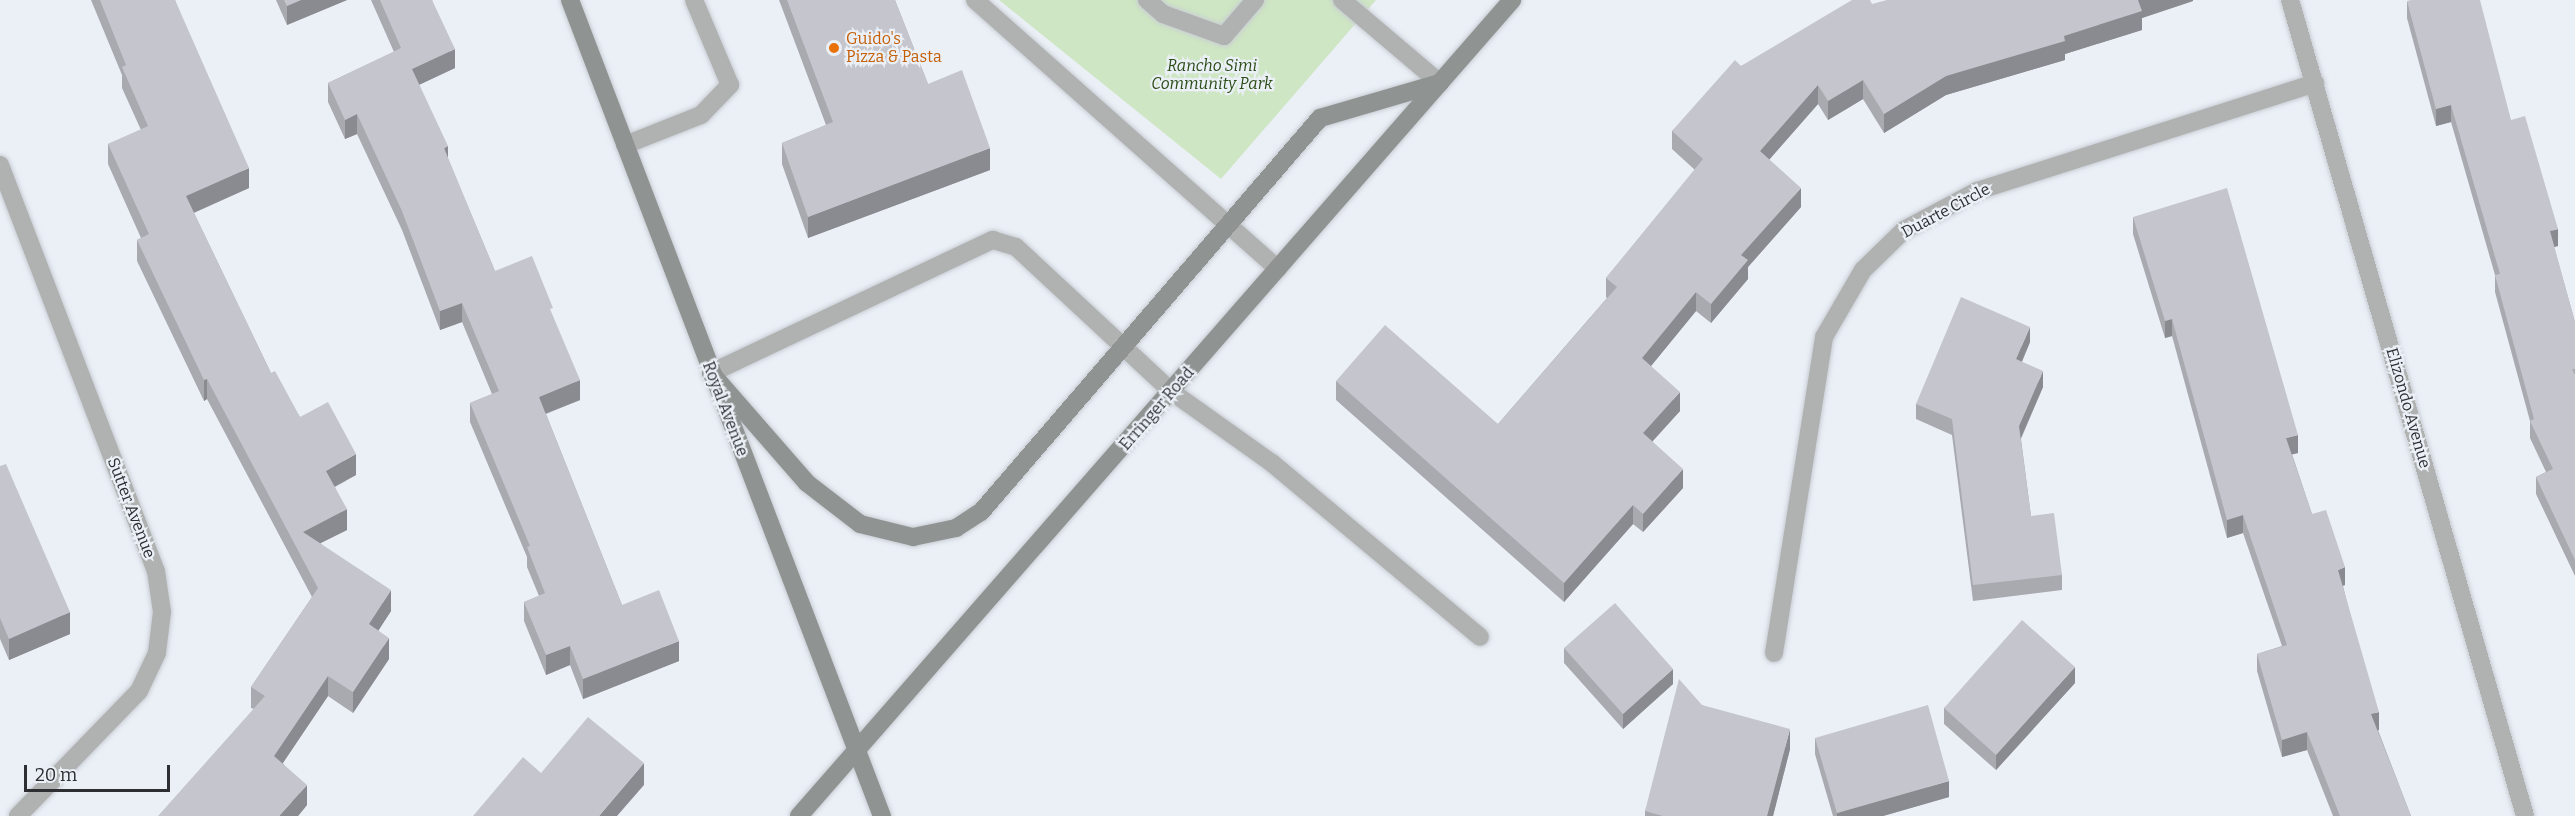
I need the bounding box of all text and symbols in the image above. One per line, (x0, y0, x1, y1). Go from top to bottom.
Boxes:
place label: Guido's Pizza & Pasta (846, 29, 942, 67)
marker: Guido's Pizza & Pasta (827, 41, 841, 55)
park label: Rancho Simi Community Park (1151, 56, 1273, 94)
street label: Duarte Circle (1899, 180, 1993, 242)
street label: Elizondo Avenue (2382, 346, 2434, 470)
street label: Royal Avenue (698, 359, 752, 459)
street label: Erringer Road (1116, 364, 1198, 454)
street label: Sutter Avenue (103, 455, 159, 561)
scale bar (27, 753, 172, 791)
text: 20 m (35, 764, 77, 786)

